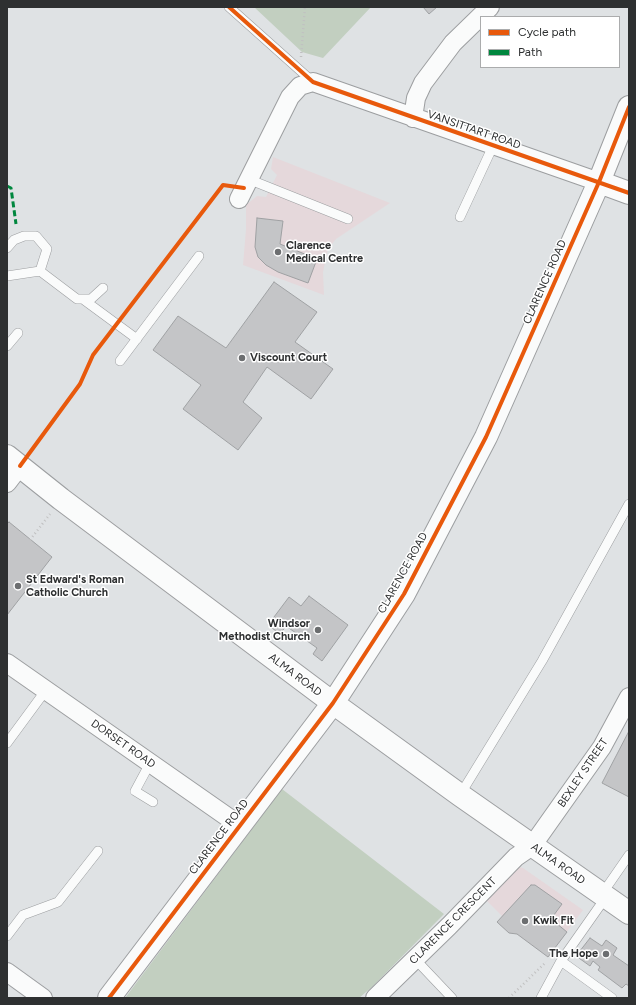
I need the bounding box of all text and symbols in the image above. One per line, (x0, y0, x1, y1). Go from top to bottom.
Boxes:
legend (480, 16, 620, 68)
text: Cycle path (518, 25, 576, 39)
text: Path (518, 45, 542, 59)
street label: VANSITTART ROAD (426, 108, 522, 152)
street label: CLARENCE ROAD (521, 238, 569, 326)
place label: Clarence Medical Centre (286, 239, 363, 265)
marker: Clarence Medical Centre (273, 247, 283, 257)
place label: Viscount Court (250, 351, 327, 365)
marker: Viscount Court (237, 353, 247, 363)
street label: CLARENCE ROAD (375, 530, 431, 616)
place label: St Edward's Roman Catholic Church (26, 573, 124, 599)
marker: St Edward's Roman Catholic Church (13, 581, 23, 591)
place label: Windsor Methodist Church (219, 617, 310, 643)
marker: Windsor Methodist Church (313, 625, 323, 635)
street label: ALMA ROAD (266, 651, 324, 699)
street label: DORSET ROAD (88, 717, 158, 771)
street label: BEXLEY STREET (555, 736, 611, 810)
street label: CLARENCE ROAD (186, 797, 252, 877)
street label: ALMA ROAD (528, 841, 588, 887)
street label: CLARENCE CRESCENT (407, 875, 499, 967)
place label: Kwik Fit (533, 914, 574, 928)
marker: Kwik Fit (520, 916, 530, 926)
place label: The Hope (549, 947, 598, 961)
marker: The Hope (601, 949, 611, 959)

